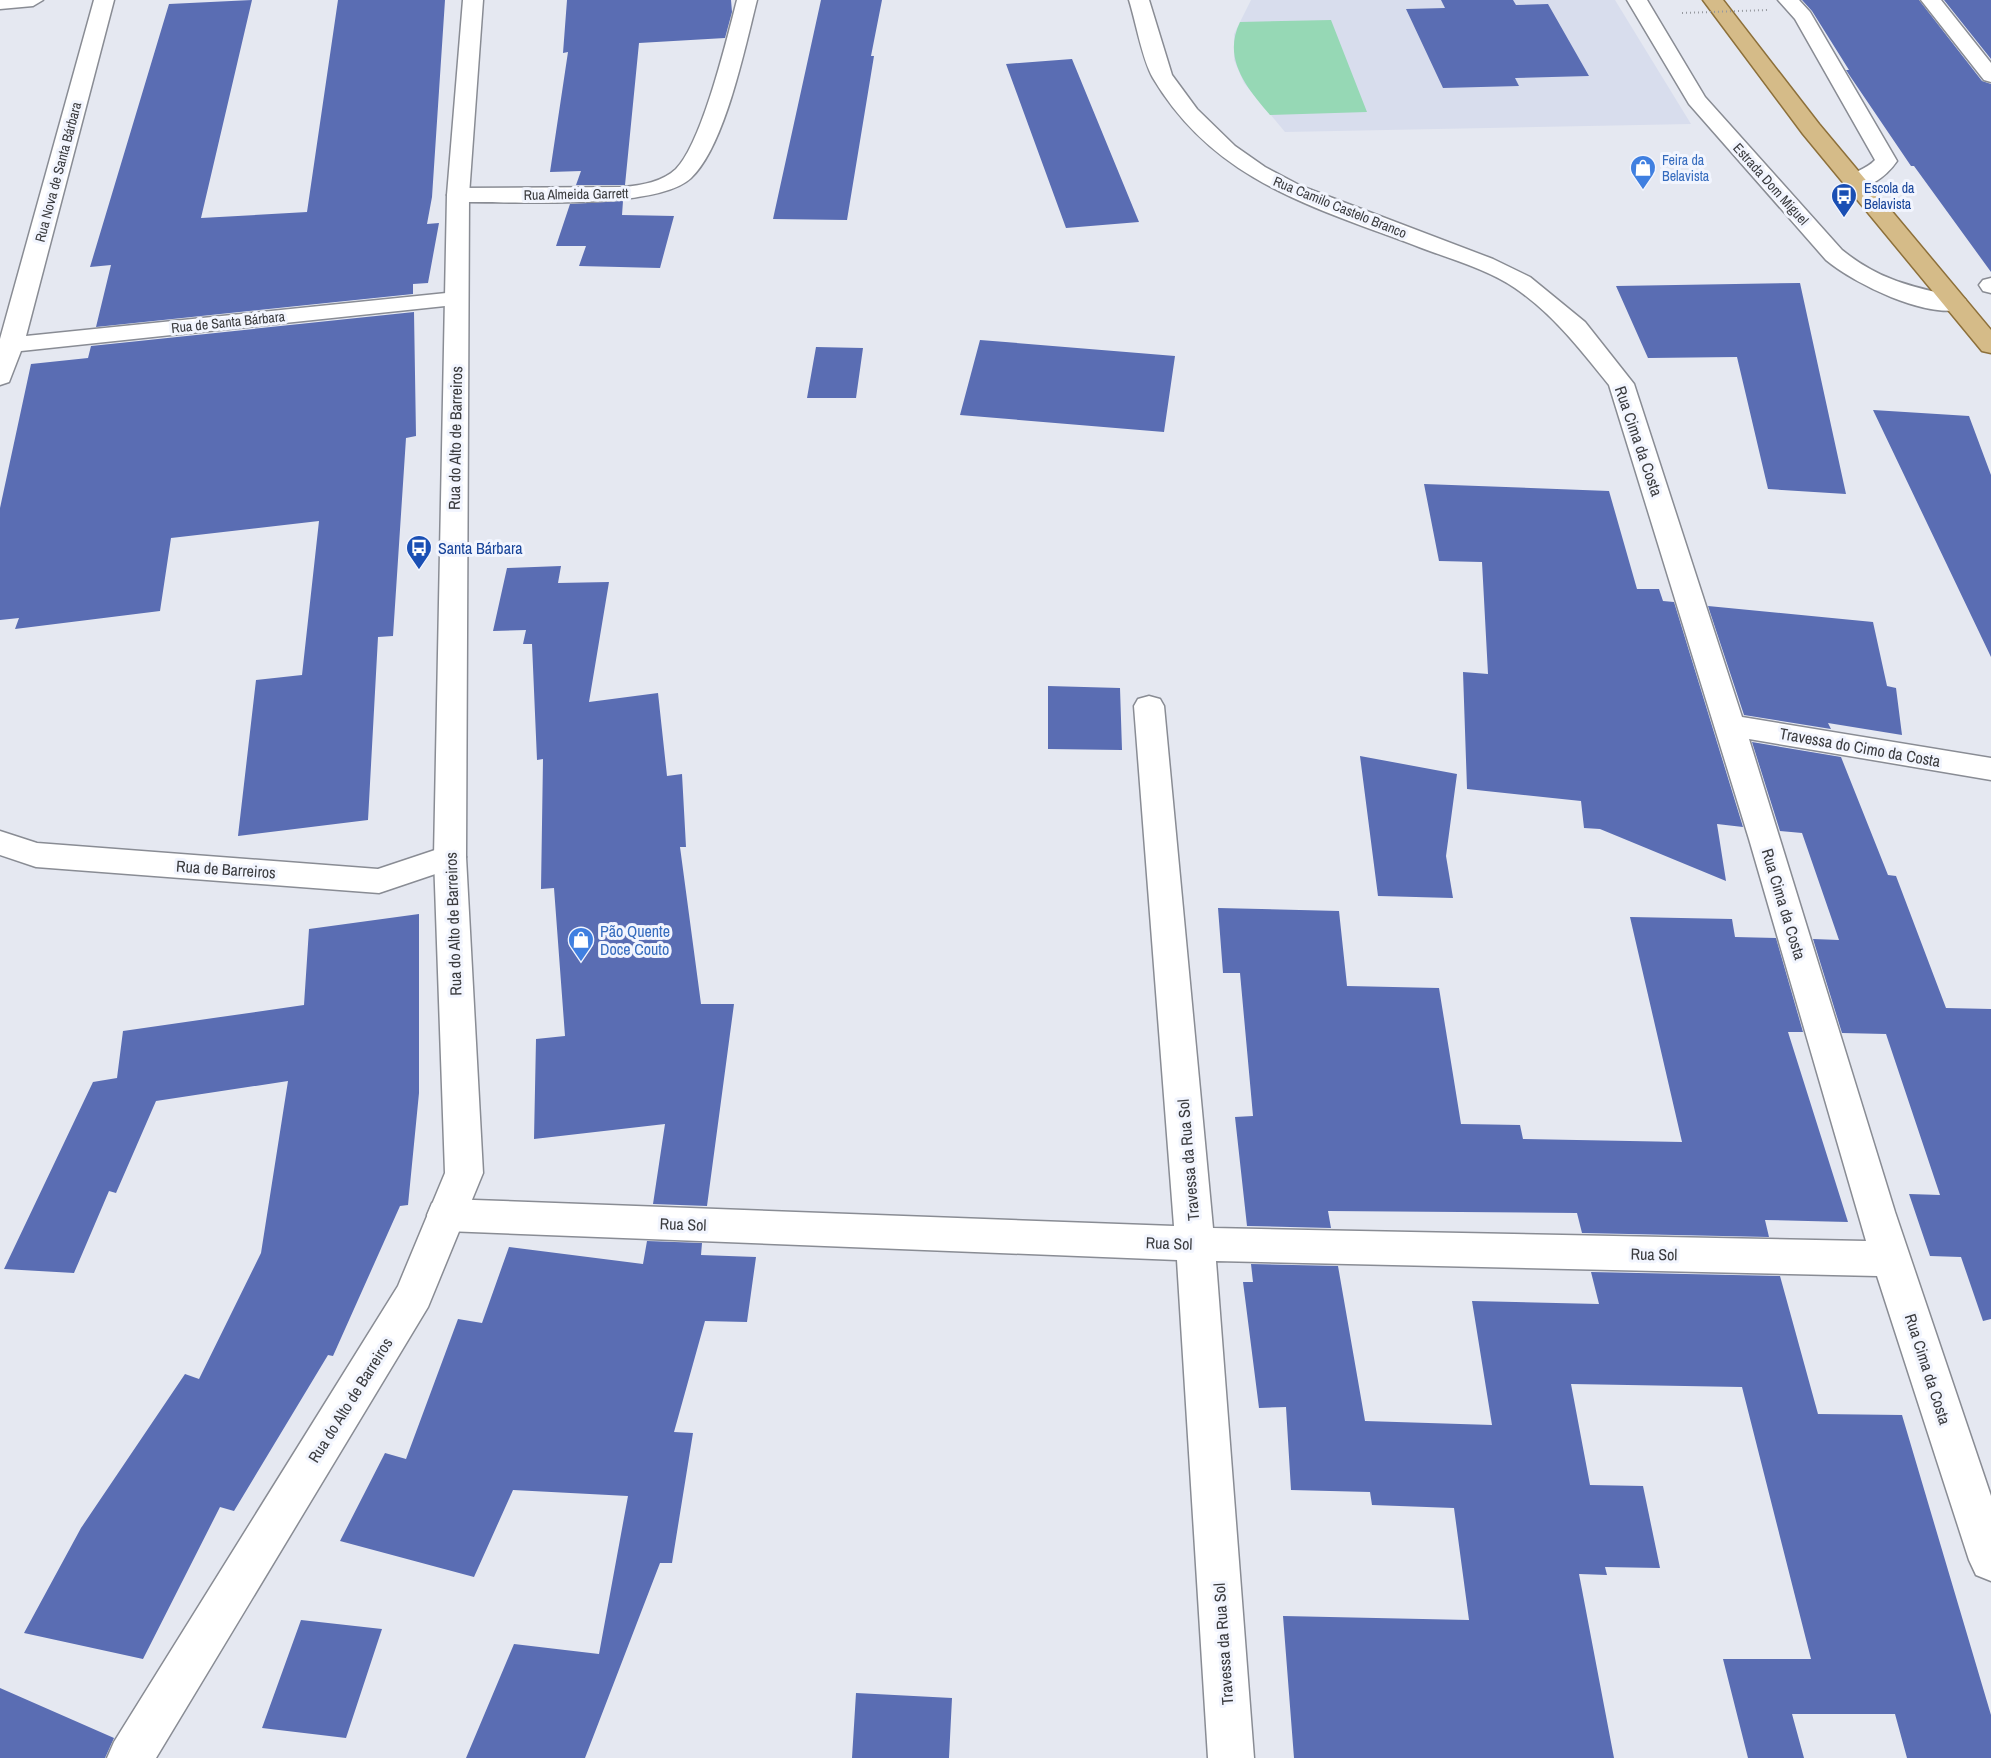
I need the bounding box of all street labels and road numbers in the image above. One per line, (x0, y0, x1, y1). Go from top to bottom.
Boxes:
street label: Rua Nova de Santa Bárbara (31, 99, 86, 244)
street label: Estrada Dom Miguel (1729, 139, 1813, 229)
street label: Rua Camilo Castelo Branco (1271, 172, 1409, 242)
street label: Rua Almeida Garrett (524, 184, 628, 204)
street label: Rua de Santa Bárbara (170, 307, 286, 337)
street label: Rua do Alto de Barreiros (443, 366, 467, 510)
street label: Rua Cima da Costa (1610, 383, 1668, 500)
street label: Travessa do Cimo da Costa (1778, 722, 1943, 772)
street label: Rua Cima da Costa (1757, 846, 1812, 963)
street label: Rua do Alto de Barreiros (439, 852, 467, 996)
street label: Rua de Barreiros (175, 855, 277, 883)
street label: Travessa da Rua Sol (1172, 1098, 1204, 1222)
street label: Rua Sol (659, 1212, 707, 1236)
street label: Rua Sol (1145, 1231, 1193, 1255)
street label: Rua Sol (1630, 1243, 1678, 1265)
street label: Rua Cima da Costa (1900, 1311, 1956, 1428)
street label: Rua do Alto de Barreiros (303, 1333, 397, 1467)
street label: Travessa da Rua Sol (1208, 1582, 1238, 1706)

